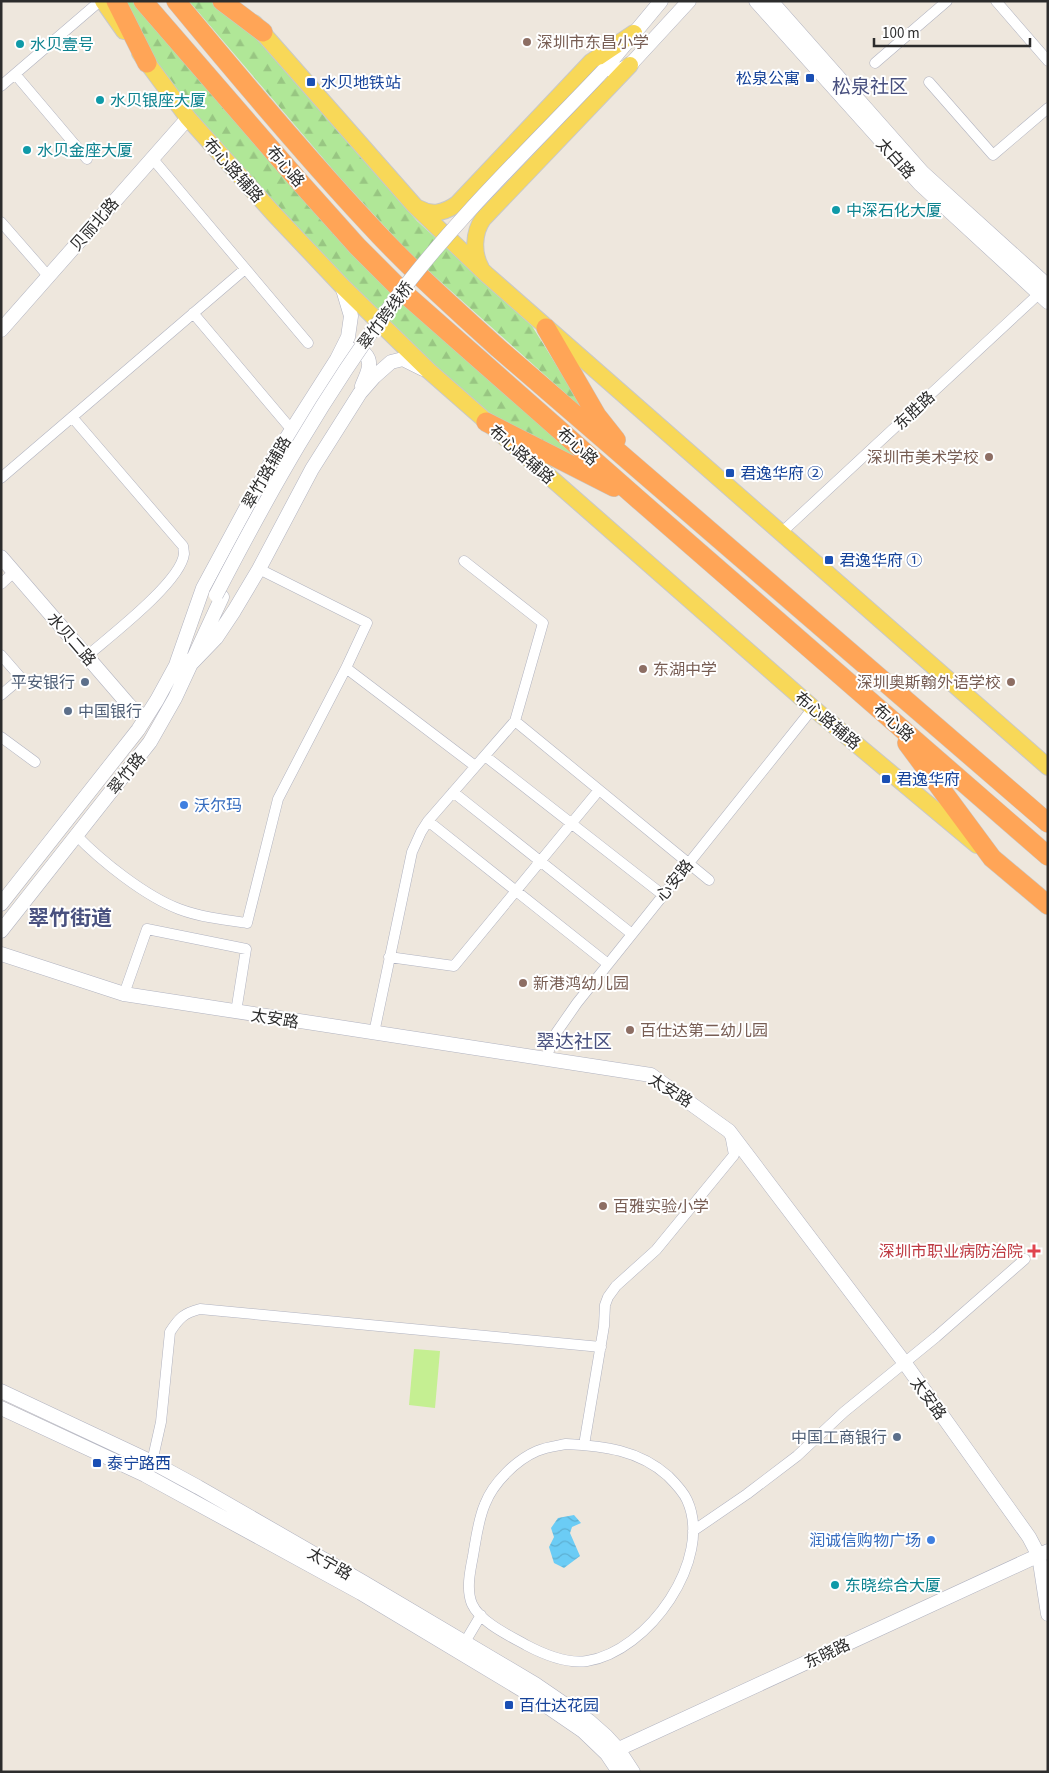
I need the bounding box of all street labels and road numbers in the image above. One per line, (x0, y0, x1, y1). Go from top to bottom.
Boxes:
street label: 太白路 (871, 133, 919, 184)
street label: 布心路辅路 (198, 134, 268, 208)
street label: 布心路 (261, 141, 309, 192)
street label: 贝丽北路 (65, 193, 124, 256)
street label: 翠竹跨线桥 (353, 277, 419, 354)
street label: 东胜路 (890, 386, 940, 435)
street label: 布心路辅路 (484, 420, 559, 489)
street label: 布心路 (552, 423, 603, 471)
street label: 翠竹路辅路 (237, 432, 296, 513)
street label: 水贝二路 (42, 608, 101, 671)
street label: 布心路辅路 (790, 687, 865, 755)
street label: 布心路 (868, 699, 919, 747)
street label: 翠竹路 (103, 748, 150, 799)
street label: 心安路 (651, 855, 698, 906)
street label: 太安路 (249, 1004, 300, 1034)
street label: 太安路 (644, 1069, 697, 1113)
street label: 太安路 (905, 1373, 951, 1424)
street label: 太宁路 (303, 1542, 356, 1585)
street label: 东晓路 (801, 1634, 854, 1674)

